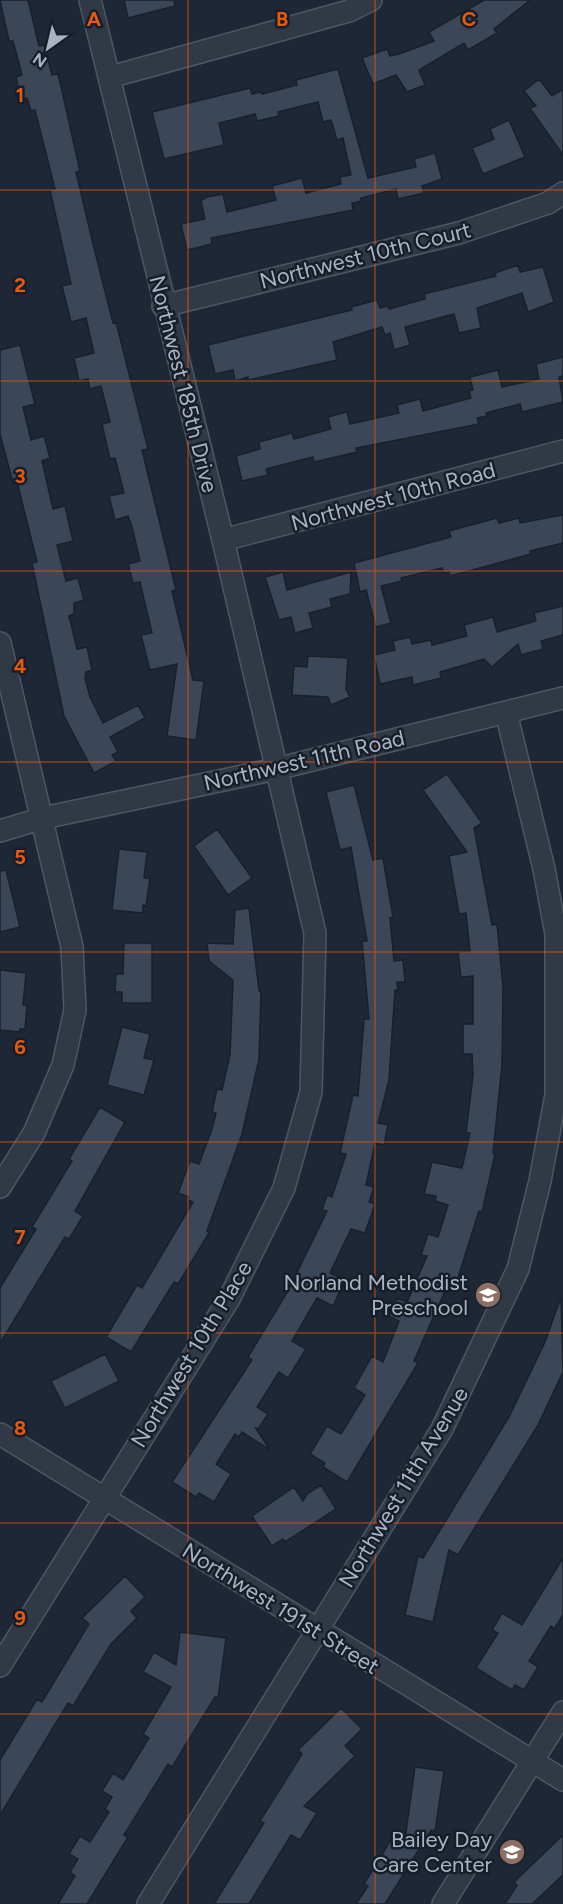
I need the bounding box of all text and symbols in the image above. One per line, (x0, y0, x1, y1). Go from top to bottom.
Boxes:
text: A (87, 7, 102, 31)
text: B (276, 7, 288, 31)
text: C (462, 7, 476, 31)
north arrow (18, 18, 78, 78)
text: N (29, 49, 50, 71)
text: 1 (16, 83, 24, 107)
street label: Northwest 10th Court (257, 216, 473, 295)
text: 2 (14, 273, 26, 297)
street label: Northwest 185th Drive (143, 273, 224, 495)
street label: Northwest 10th Road (288, 456, 498, 537)
text: 3 (14, 464, 26, 488)
text: 4 (14, 654, 27, 678)
street label: Northwest 11th Road (201, 724, 407, 797)
text: 5 (14, 845, 26, 869)
text: 6 (14, 1035, 26, 1059)
text: 7 (14, 1225, 26, 1249)
street label: Northwest 10th Place (125, 1256, 258, 1452)
place label: Norland Methodist Preschool (284, 1269, 468, 1321)
school or university icon: Norland Methodist Preschool (473, 1280, 503, 1310)
street label: Northwest 11th Avenue (333, 1382, 474, 1592)
text: 8 (14, 1416, 26, 1440)
street label: Northwest 191st Street (177, 1537, 384, 1680)
text: 9 (14, 1606, 26, 1630)
place label: Bailey Day Care Center (372, 1826, 493, 1878)
school or university icon: Bailey Day Care Center (497, 1837, 527, 1867)

